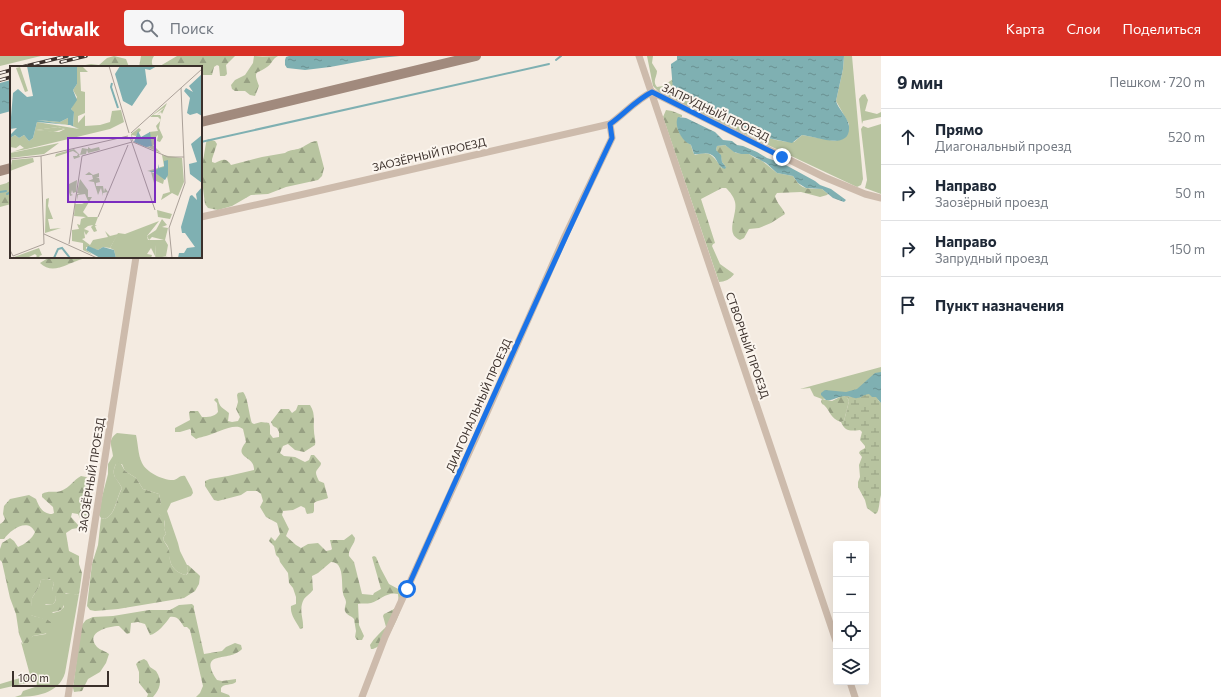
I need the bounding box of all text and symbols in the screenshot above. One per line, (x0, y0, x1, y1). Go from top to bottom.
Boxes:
search box (124, 10, 404, 46)
text: Gridwalk (20, 17, 100, 40)
icon: search (138, 17, 160, 39)
text: Поиск (170, 19, 214, 37)
text: Карта (1006, 20, 1044, 37)
text: Слои (1066, 20, 1101, 37)
text: Поделиться (1123, 20, 1201, 37)
inset map (10, 66, 202, 258)
text: 9 мин (897, 72, 943, 93)
text: Пешком · 720 m (1110, 74, 1205, 90)
street label: ЗАПРУДНЫЙ ПРОЕЗД (660, 79, 773, 144)
text: Прямо (935, 120, 983, 138)
icon: ahead (897, 126, 919, 148)
text: 520 m (1168, 129, 1205, 145)
street label: ЗАОЗЁРНЫЙ ПРОЕЗД (371, 134, 487, 173)
text: Диагональный проезд (935, 138, 1071, 154)
route end (773, 148, 791, 166)
text: Направо (935, 176, 997, 194)
icon: right (897, 182, 919, 204)
text: 50 m (1175, 185, 1205, 201)
text: Заозёрный проезд (935, 194, 1048, 210)
text: Направо (935, 232, 997, 250)
icon: right (897, 238, 919, 260)
text: 150 m (1170, 241, 1205, 257)
text: Запрудный проезд (935, 250, 1048, 266)
street label: СТВОРНЫЙ ПРОЕЗД (724, 290, 773, 400)
icon: arrive (897, 294, 919, 316)
text: Пункт назначения (935, 296, 1064, 314)
street label: ДИАГОНАЛЬНЫЙ ПРОЕЗД (442, 336, 513, 474)
street label: ЗАОЗЁРНЫЙ ПРОЕЗД (74, 416, 107, 533)
map controls (833, 541, 869, 685)
button: + (833, 541, 869, 577)
button: − (833, 577, 869, 613)
route start (398, 580, 416, 598)
button: locate (833, 613, 869, 649)
button: layers (833, 649, 869, 685)
scale bar (12, 669, 109, 688)
text: 100 m (18, 671, 49, 684)

